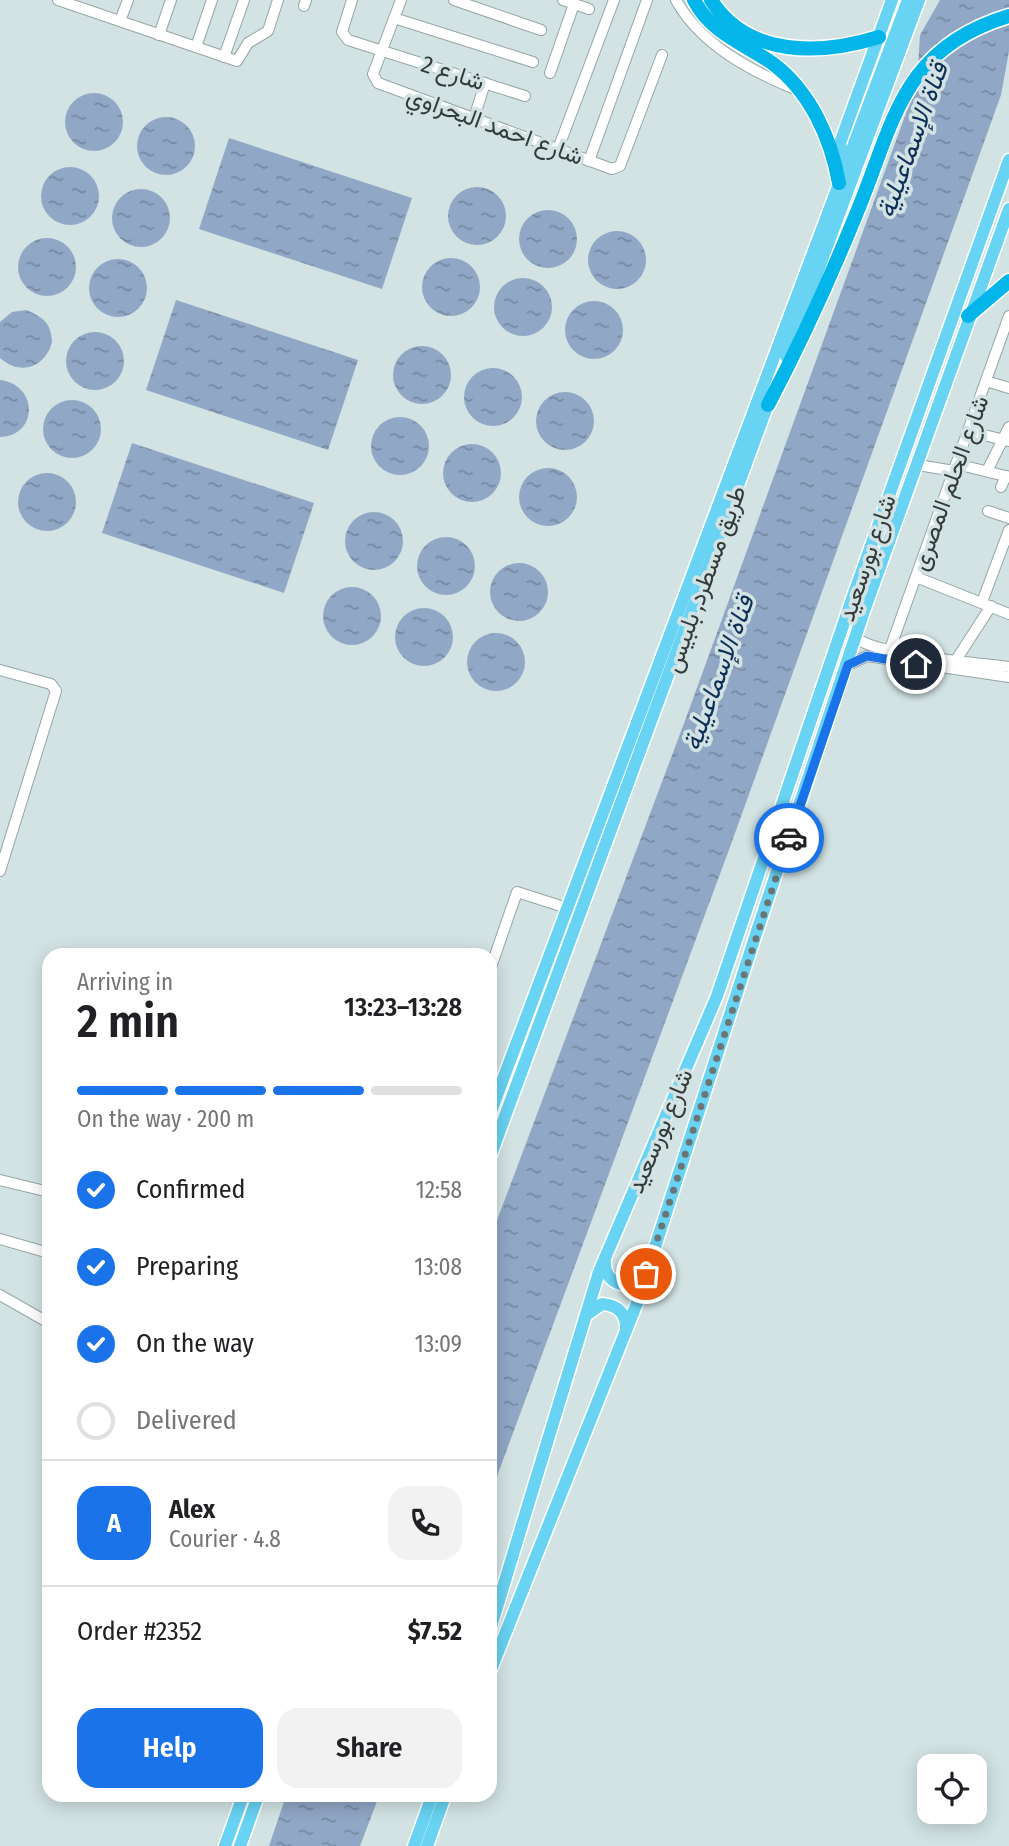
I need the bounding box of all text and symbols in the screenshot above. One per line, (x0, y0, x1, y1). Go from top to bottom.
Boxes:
street label: شارع 2 (417, 50, 488, 98)
water label: قناة الإسماعيلية (870, 56, 957, 222)
street label: شارع احمد البحراوي (401, 81, 587, 176)
street label: شارع الحلم المصرى (905, 392, 997, 575)
street label: طريق مسطرد, بلبيس (658, 482, 753, 677)
street label: شارع بورسعيد (832, 491, 904, 626)
water label: قناة الإسماعيلية (676, 589, 763, 755)
pin (886, 634, 946, 694)
icon: home (897, 645, 935, 683)
courier (754, 803, 824, 873)
icon: car (770, 819, 808, 857)
text: Arriving in (77, 968, 173, 996)
text: 13:23–13:28 (344, 992, 462, 1023)
text: 2 min (77, 994, 179, 1049)
street label: شارع بورسعيد (621, 1065, 701, 1198)
text: On the way · 200 m (77, 1105, 254, 1133)
icon: check (77, 1171, 115, 1209)
text: Confirmed (136, 1174, 246, 1205)
text: 12:58 (416, 1176, 462, 1204)
pin (616, 1244, 676, 1304)
icon: check (77, 1248, 115, 1286)
text: Preparing (136, 1251, 238, 1282)
text: 13:08 (414, 1253, 462, 1281)
icon: bag (627, 1255, 665, 1293)
icon: check (77, 1325, 115, 1363)
text: On the way (136, 1328, 254, 1359)
text: 13:09 (415, 1330, 462, 1358)
text: Delivered (136, 1405, 237, 1436)
button: phone (388, 1486, 462, 1560)
text: Alex (169, 1494, 215, 1525)
text: A (107, 1508, 121, 1539)
text: Courier · 4.8 (169, 1525, 281, 1553)
text: Order #2352 (77, 1616, 202, 1647)
text: $7.52 (408, 1616, 462, 1647)
button: Help (77, 1708, 263, 1788)
button: Share (277, 1708, 462, 1788)
map controls (917, 1754, 987, 1824)
button: locate (917, 1754, 987, 1824)

